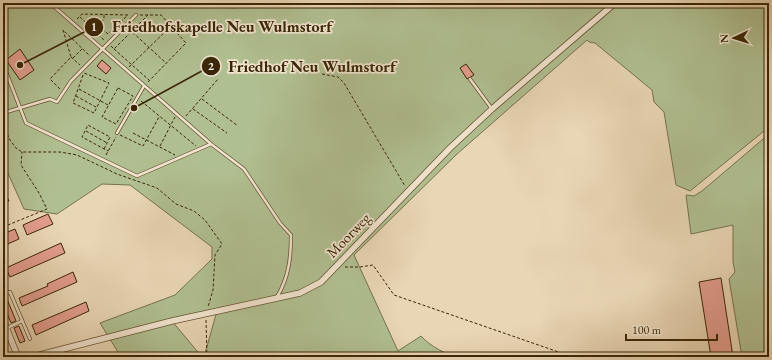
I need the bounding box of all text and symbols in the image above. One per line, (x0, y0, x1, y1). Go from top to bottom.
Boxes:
callout: Friedhofskapelle Neu Wulmstorf (84, 13, 340, 41)
text: Friedhofskapelle Neu Wulmstorf (112, 16, 334, 37)
north arrow (714, 18, 754, 58)
text: 1 (91, 19, 97, 35)
text: N (717, 34, 731, 44)
callout: Friedhof Neu Wulmstorf (201, 52, 404, 80)
text: Friedhof Neu Wulmstorf (228, 56, 398, 77)
text: 2 (208, 58, 215, 74)
street label: Moorweg (322, 208, 374, 262)
scale bar (626, 316, 717, 342)
text: 100 m (632, 322, 662, 338)

